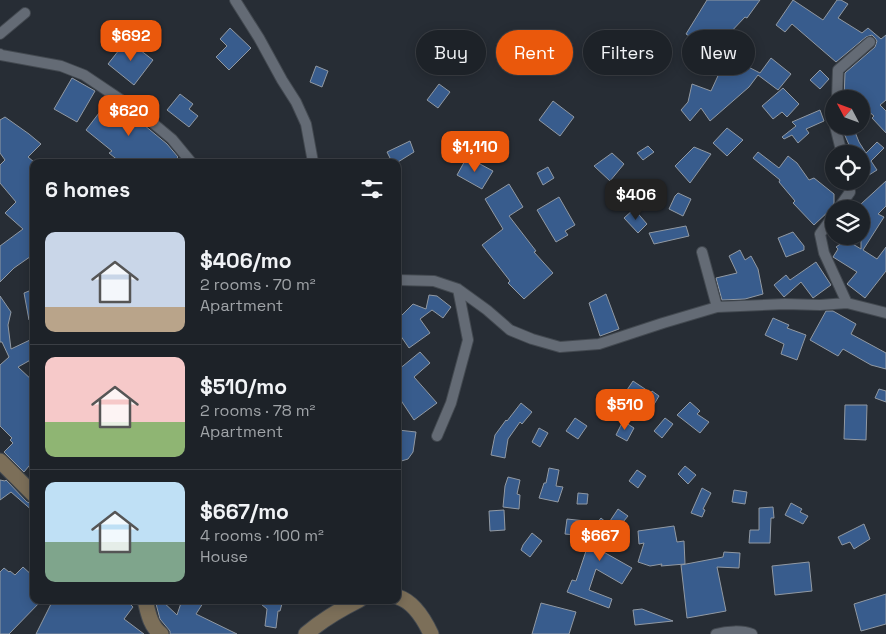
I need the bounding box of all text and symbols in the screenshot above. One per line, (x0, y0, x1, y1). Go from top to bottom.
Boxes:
pin: $692 (101, 20, 161, 62)
text: $692 (112, 25, 150, 46)
chip: Buy (416, 30, 486, 75)
chip: Rent (496, 30, 573, 75)
chip: Filters (583, 30, 672, 75)
chip: New (682, 30, 755, 75)
north arrow (825, 90, 870, 135)
map controls (825, 90, 870, 245)
pin: $620 (99, 94, 159, 137)
text: $620 (109, 100, 149, 121)
pin: $1,110 (434, 130, 516, 173)
text: $1,110 (452, 136, 498, 157)
button: locate (825, 145, 870, 190)
icon: filters (358, 175, 386, 203)
text: 6 homes (45, 176, 130, 203)
pin: $406 (606, 178, 666, 221)
text: $406 (616, 184, 656, 205)
button: layers (825, 200, 870, 245)
text: $406/mo (200, 247, 292, 274)
icon: home (85, 252, 145, 312)
text: 2 rooms · 70 m² (200, 274, 316, 295)
text: Apartment (200, 295, 283, 316)
text: $510/mo (200, 373, 287, 400)
icon: home (85, 377, 145, 437)
pin: $510 (595, 388, 655, 431)
text: $510 (607, 394, 643, 415)
text: 2 rooms · 78 m² (200, 400, 315, 421)
text: Apartment (200, 421, 283, 442)
text: $667/mo (200, 498, 289, 525)
icon: home (85, 502, 145, 562)
pin: $667 (570, 520, 630, 562)
text: 4 rooms · 100 m² (200, 525, 324, 546)
text: $667 (581, 525, 619, 546)
text: House (200, 546, 248, 567)

